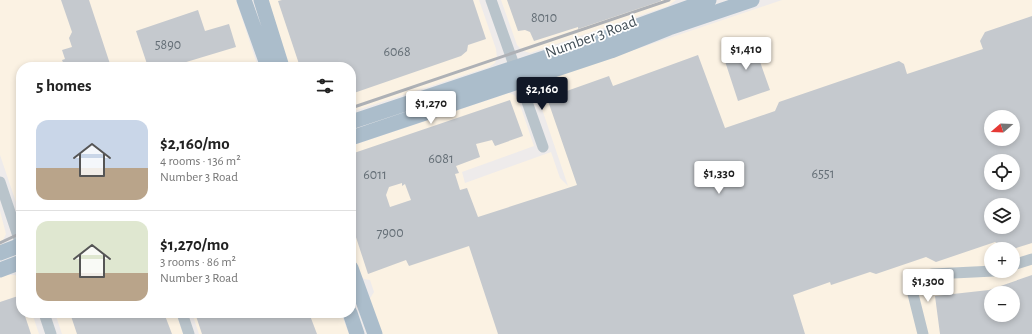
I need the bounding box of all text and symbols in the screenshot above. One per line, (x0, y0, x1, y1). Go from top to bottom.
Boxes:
house number: 8010 (531, 11, 557, 25)
street label: Number 3 Road (543, 13, 639, 61)
pin: $1,410 (713, 37, 779, 71)
house number: 5890 (155, 38, 181, 52)
text: $1,410 (730, 43, 762, 56)
house number: 6068 (383, 45, 411, 59)
icon: filters (314, 75, 336, 97)
text: 5 homes (36, 77, 92, 94)
pin: $2,160 (509, 77, 575, 111)
text: $2,160 (526, 83, 558, 96)
pin: $1,270 (398, 91, 464, 125)
text: $1,270 (415, 97, 447, 110)
north arrow (984, 110, 1020, 146)
map controls (984, 110, 1020, 322)
text: $2,160/mo (160, 135, 230, 152)
icon: home (68, 136, 116, 184)
house number: 6081 (428, 152, 454, 166)
button: locate (984, 154, 1020, 190)
text: 4 rooms · 136 m² (160, 155, 241, 168)
pin: $1,330 (686, 161, 752, 195)
text: $1,330 (703, 167, 735, 180)
house number: 6551 (811, 167, 835, 181)
house number: 6011 (363, 168, 387, 182)
text: Number 3 Road (160, 171, 238, 184)
button: layers (984, 198, 1020, 234)
house number: 7900 (376, 226, 404, 240)
text: $1,270/mo (160, 236, 229, 253)
icon: home (68, 237, 116, 285)
button: + (984, 242, 1020, 278)
text: 3 rooms · 86 m² (160, 256, 236, 269)
pin: $1,300 (895, 269, 961, 303)
text: Number 3 Road (160, 272, 238, 285)
text: $1,300 (912, 275, 944, 288)
button: − (984, 286, 1020, 322)

